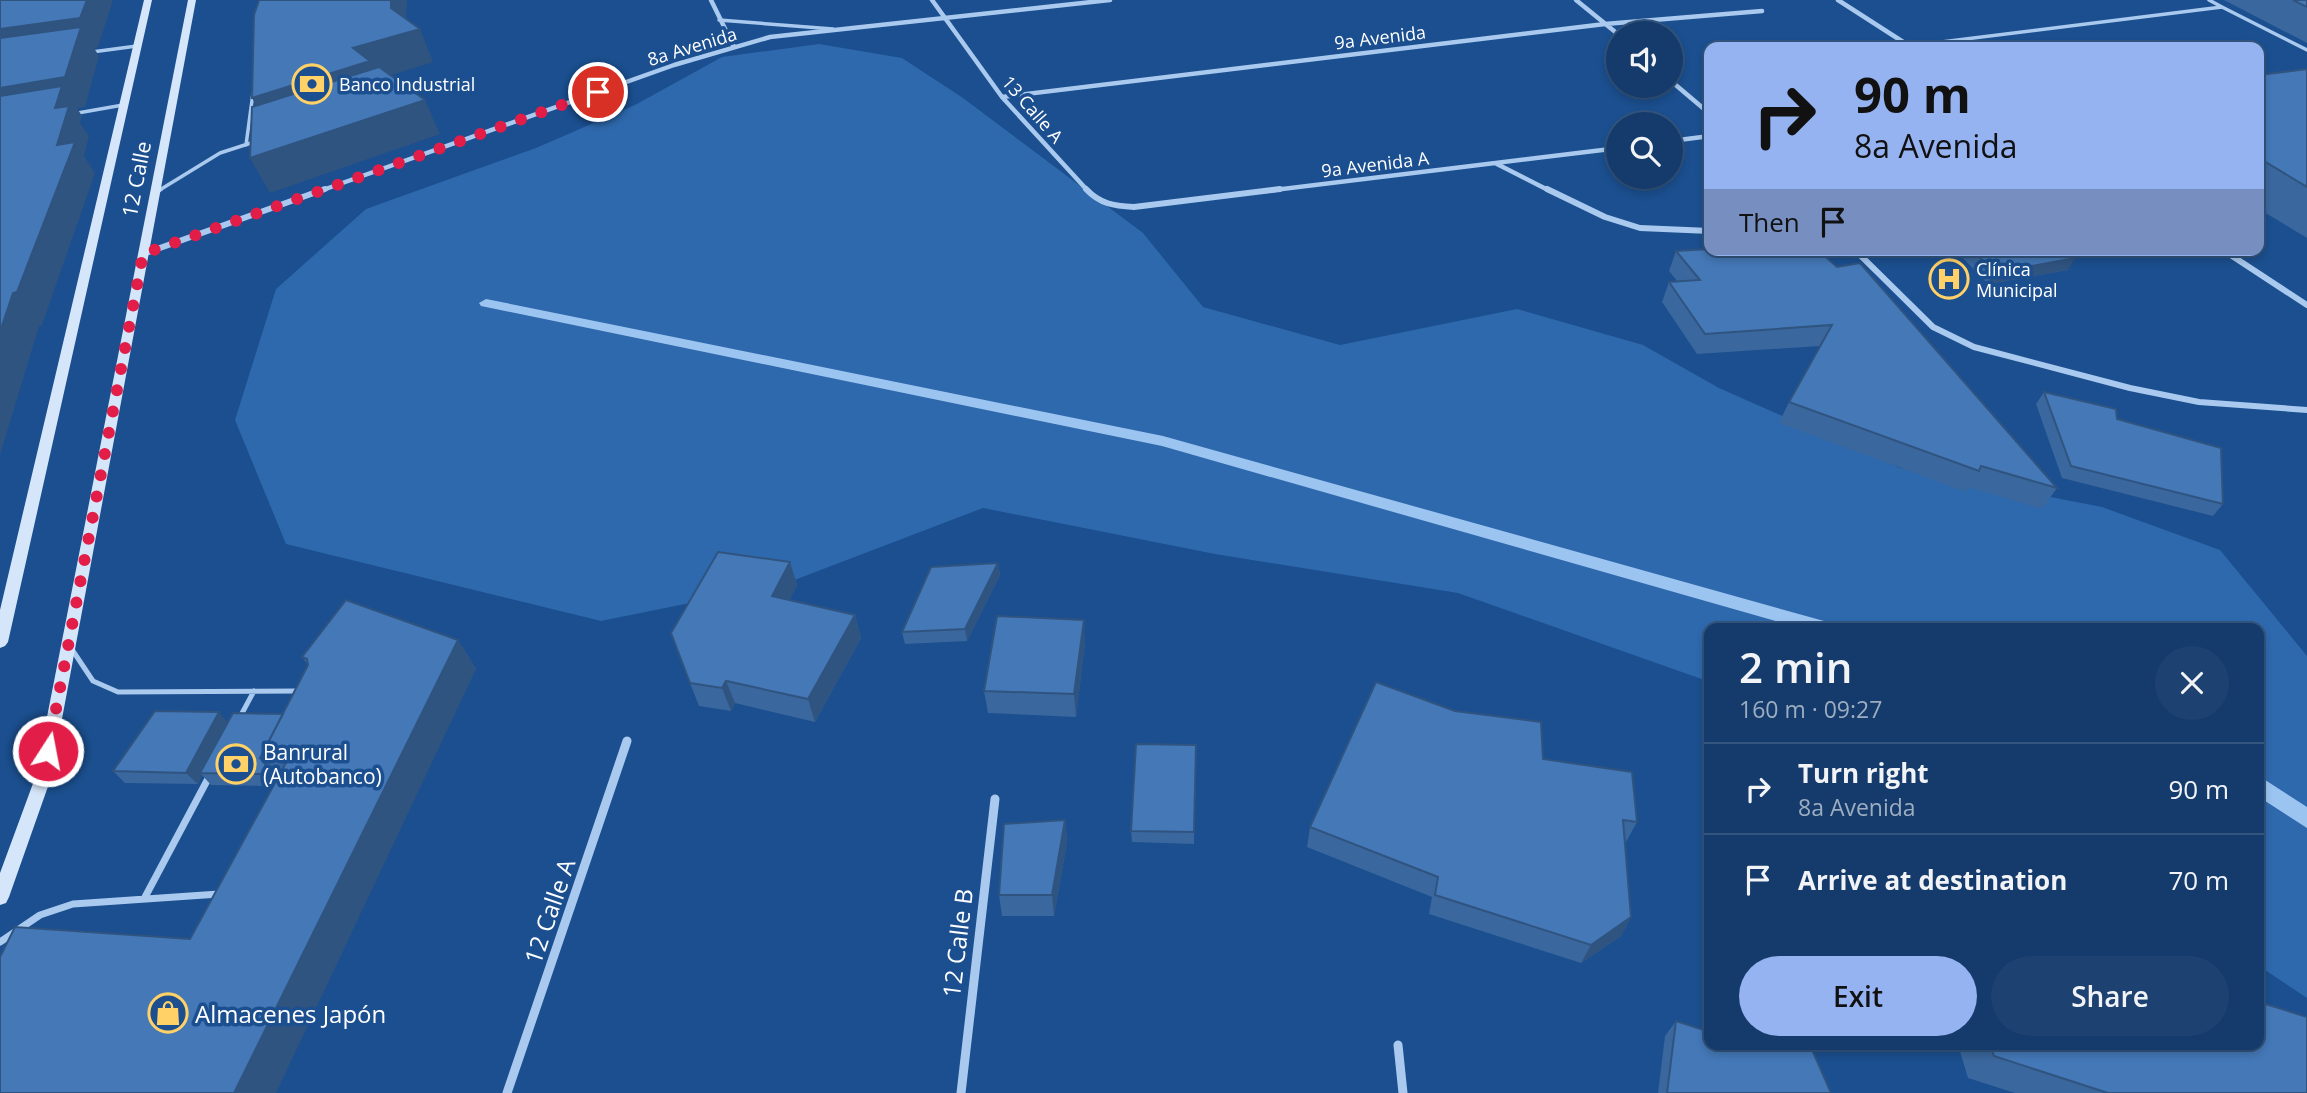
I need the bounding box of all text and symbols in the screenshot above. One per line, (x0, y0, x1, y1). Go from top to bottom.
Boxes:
street label: 9a Avenida (1333, 19, 1427, 55)
street label: 8a Avenida (644, 21, 740, 71)
map controls (1606, 21, 1683, 189)
button: sound (1606, 21, 1683, 98)
text: 90 m (1854, 61, 1971, 127)
pin (568, 62, 628, 122)
bank icon: Banco Industrial (291, 63, 333, 105)
street label: 13 Calle A (997, 70, 1069, 148)
icon: right (1739, 70, 1830, 161)
place label: Banco Industrial (339, 72, 475, 96)
icon: arrive (579, 73, 617, 111)
button: search (1606, 112, 1683, 189)
text: 8a Avenida (1854, 124, 2018, 167)
street label: 12 Calle (115, 139, 157, 219)
street label: 9a Avenida A (1320, 145, 1431, 182)
icon: arrive (1814, 203, 1852, 241)
text: Then (1739, 204, 1800, 240)
place label: Clínica Municipal (1976, 257, 2058, 302)
hospital icon: Clínica Municipal (1928, 258, 1970, 300)
text: 2 min (1739, 638, 1852, 695)
button: close (2155, 646, 2229, 720)
text: 160 m · 09:27 (1739, 693, 1882, 725)
position arrow (11, 714, 85, 788)
place label: Banrural (Autobanco) (263, 738, 382, 790)
bank icon: Banrural (Autobanco) (215, 743, 257, 785)
text: Turn right (1798, 755, 1929, 791)
icon: right (1739, 770, 1777, 808)
text: 90 m (2168, 771, 2229, 807)
text: 8a Avenida (1798, 791, 1916, 823)
street label: 12 Calle A (516, 853, 583, 968)
icon: arrive (1739, 861, 1777, 899)
text: Arrive at destination (1798, 862, 2067, 898)
text: 70 m (2168, 862, 2229, 898)
street label: 12 Calle B (934, 887, 980, 999)
button: Exit (1739, 956, 1977, 1036)
button: Share (1991, 956, 2229, 1036)
shop icon: Almacenes Japón (147, 992, 189, 1034)
place label: Almacenes Japón (195, 997, 386, 1030)

